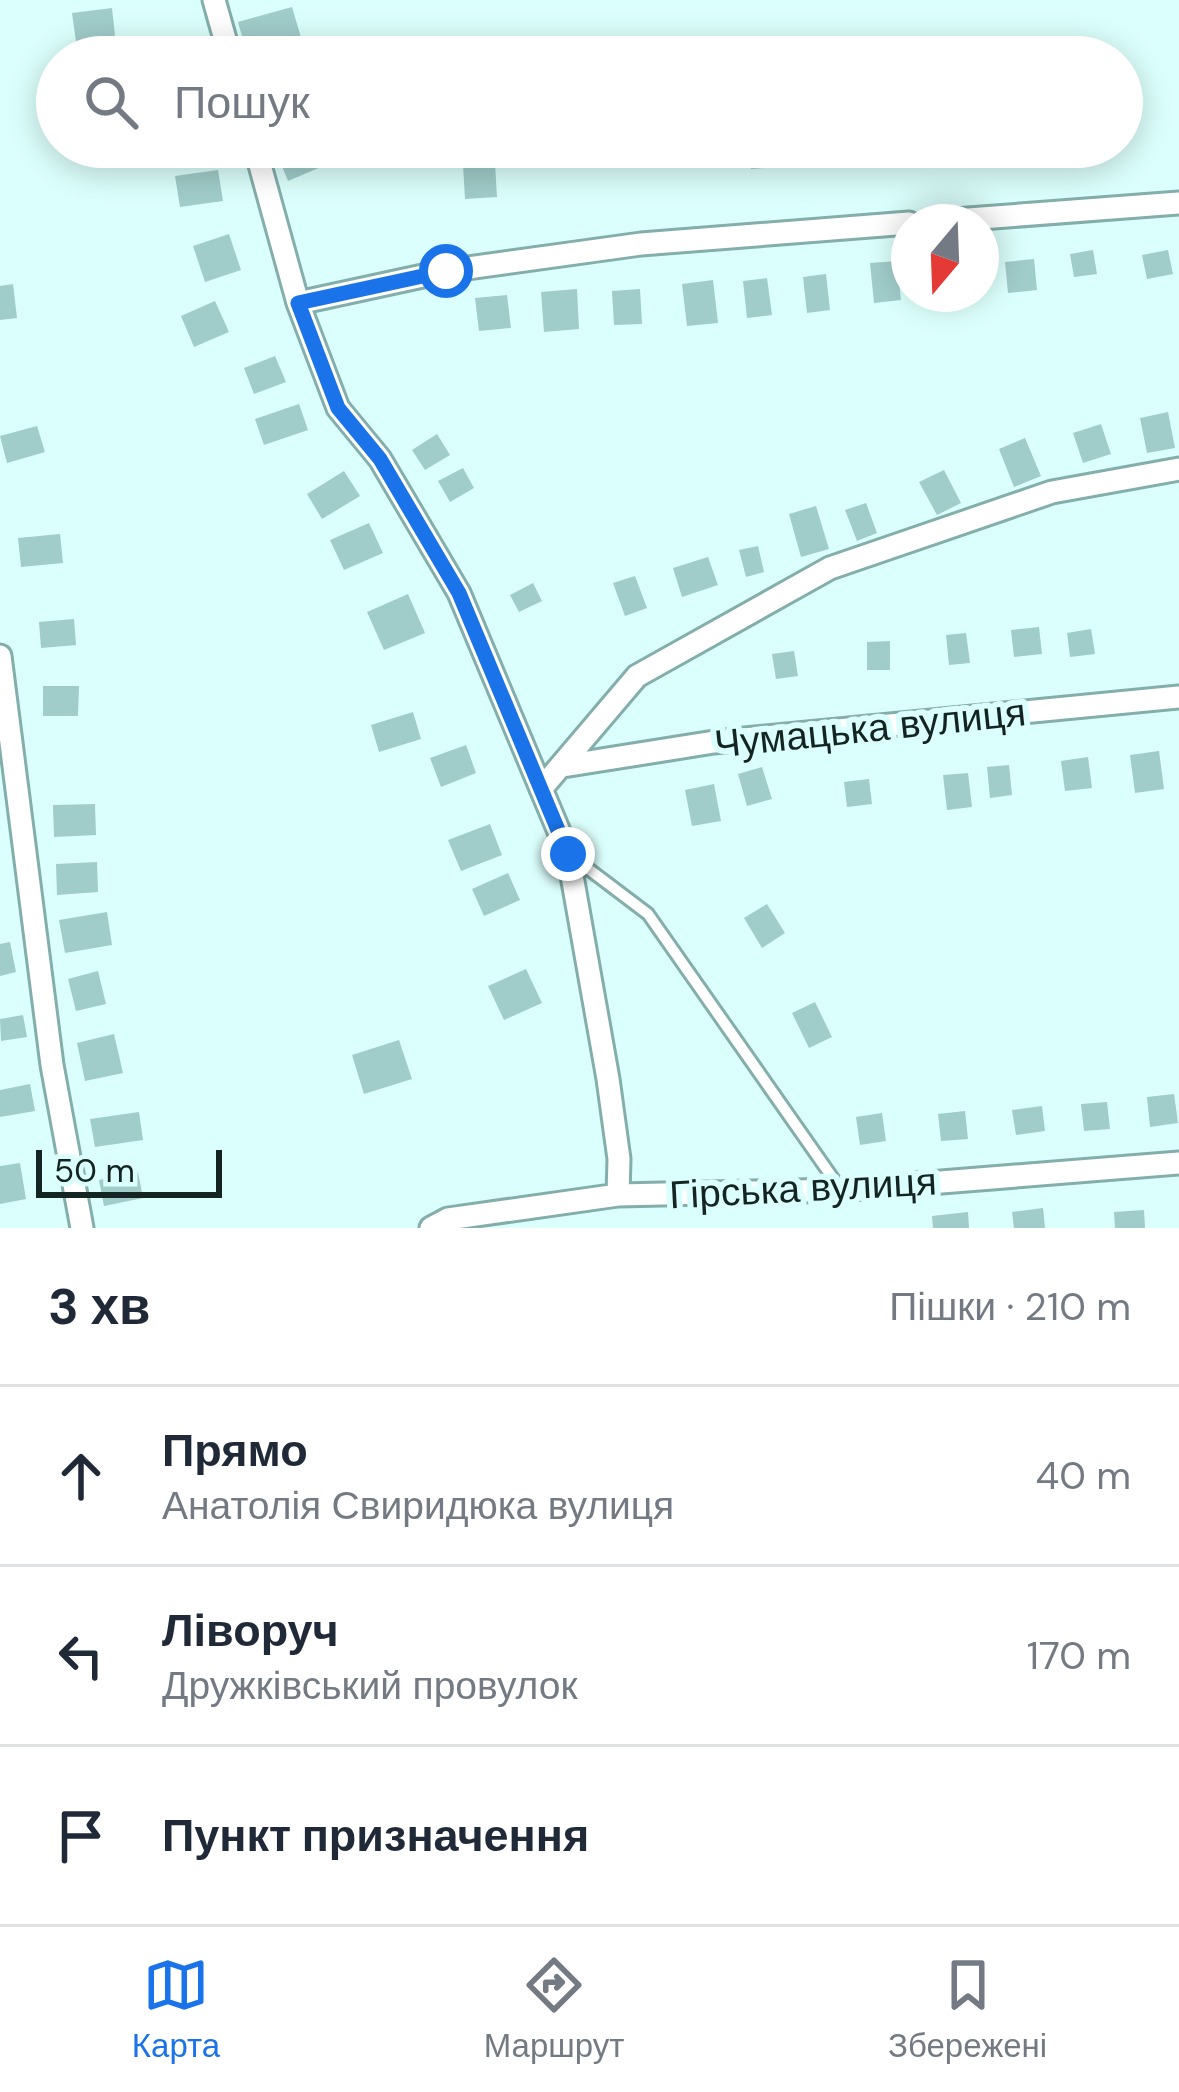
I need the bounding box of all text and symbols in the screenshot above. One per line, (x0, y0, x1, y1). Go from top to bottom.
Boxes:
search box (36, 36, 1143, 168)
icon: search (78, 69, 144, 135)
text: Пошук (174, 73, 310, 132)
north arrow (891, 204, 999, 312)
route start (419, 244, 473, 298)
street label: Чумацька вулиця (712, 686, 1028, 770)
route end (541, 827, 595, 881)
scale bar (36, 1144, 222, 1197)
text: 50 m (54, 1149, 135, 1192)
street label: Гірська вулиця (668, 1156, 938, 1220)
text: 3 хв (48, 1273, 150, 1340)
text: Пішки · 210 m (889, 1281, 1131, 1332)
text: Прямо (162, 1421, 308, 1480)
icon: ahead (48, 1443, 114, 1509)
text: 40 m (1036, 1450, 1131, 1501)
text: Анатолія Свиридюка вулиця (162, 1480, 674, 1531)
text: Ліворуч (162, 1601, 339, 1660)
icon: left (48, 1623, 114, 1689)
text: 170 m (1027, 1630, 1131, 1681)
text: Дружківський провулок (162, 1660, 577, 1711)
icon: arrive (48, 1803, 114, 1869)
text: Пункт призначення (162, 1806, 589, 1865)
tab: Карта (132, 1952, 220, 2067)
tab: Маршрут (484, 1952, 624, 2067)
tab: Збережені (888, 1952, 1047, 2067)

